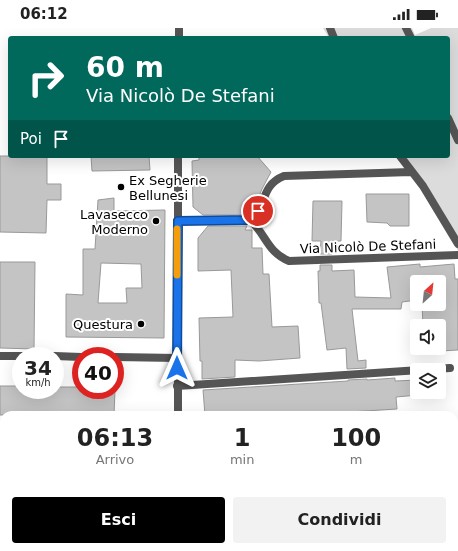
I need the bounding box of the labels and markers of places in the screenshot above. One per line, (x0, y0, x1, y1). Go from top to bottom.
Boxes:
place label: Ex Segherie Bellunesi (129, 173, 207, 203)
marker: Ex Segherie Bellunesi (116, 182, 126, 192)
pin (241, 194, 275, 228)
place label: Lavasecco Moderno (80, 207, 148, 237)
marker: Lavasecco Moderno (151, 216, 161, 226)
place label: Questura (73, 317, 133, 332)
marker: Questura (136, 319, 146, 329)

